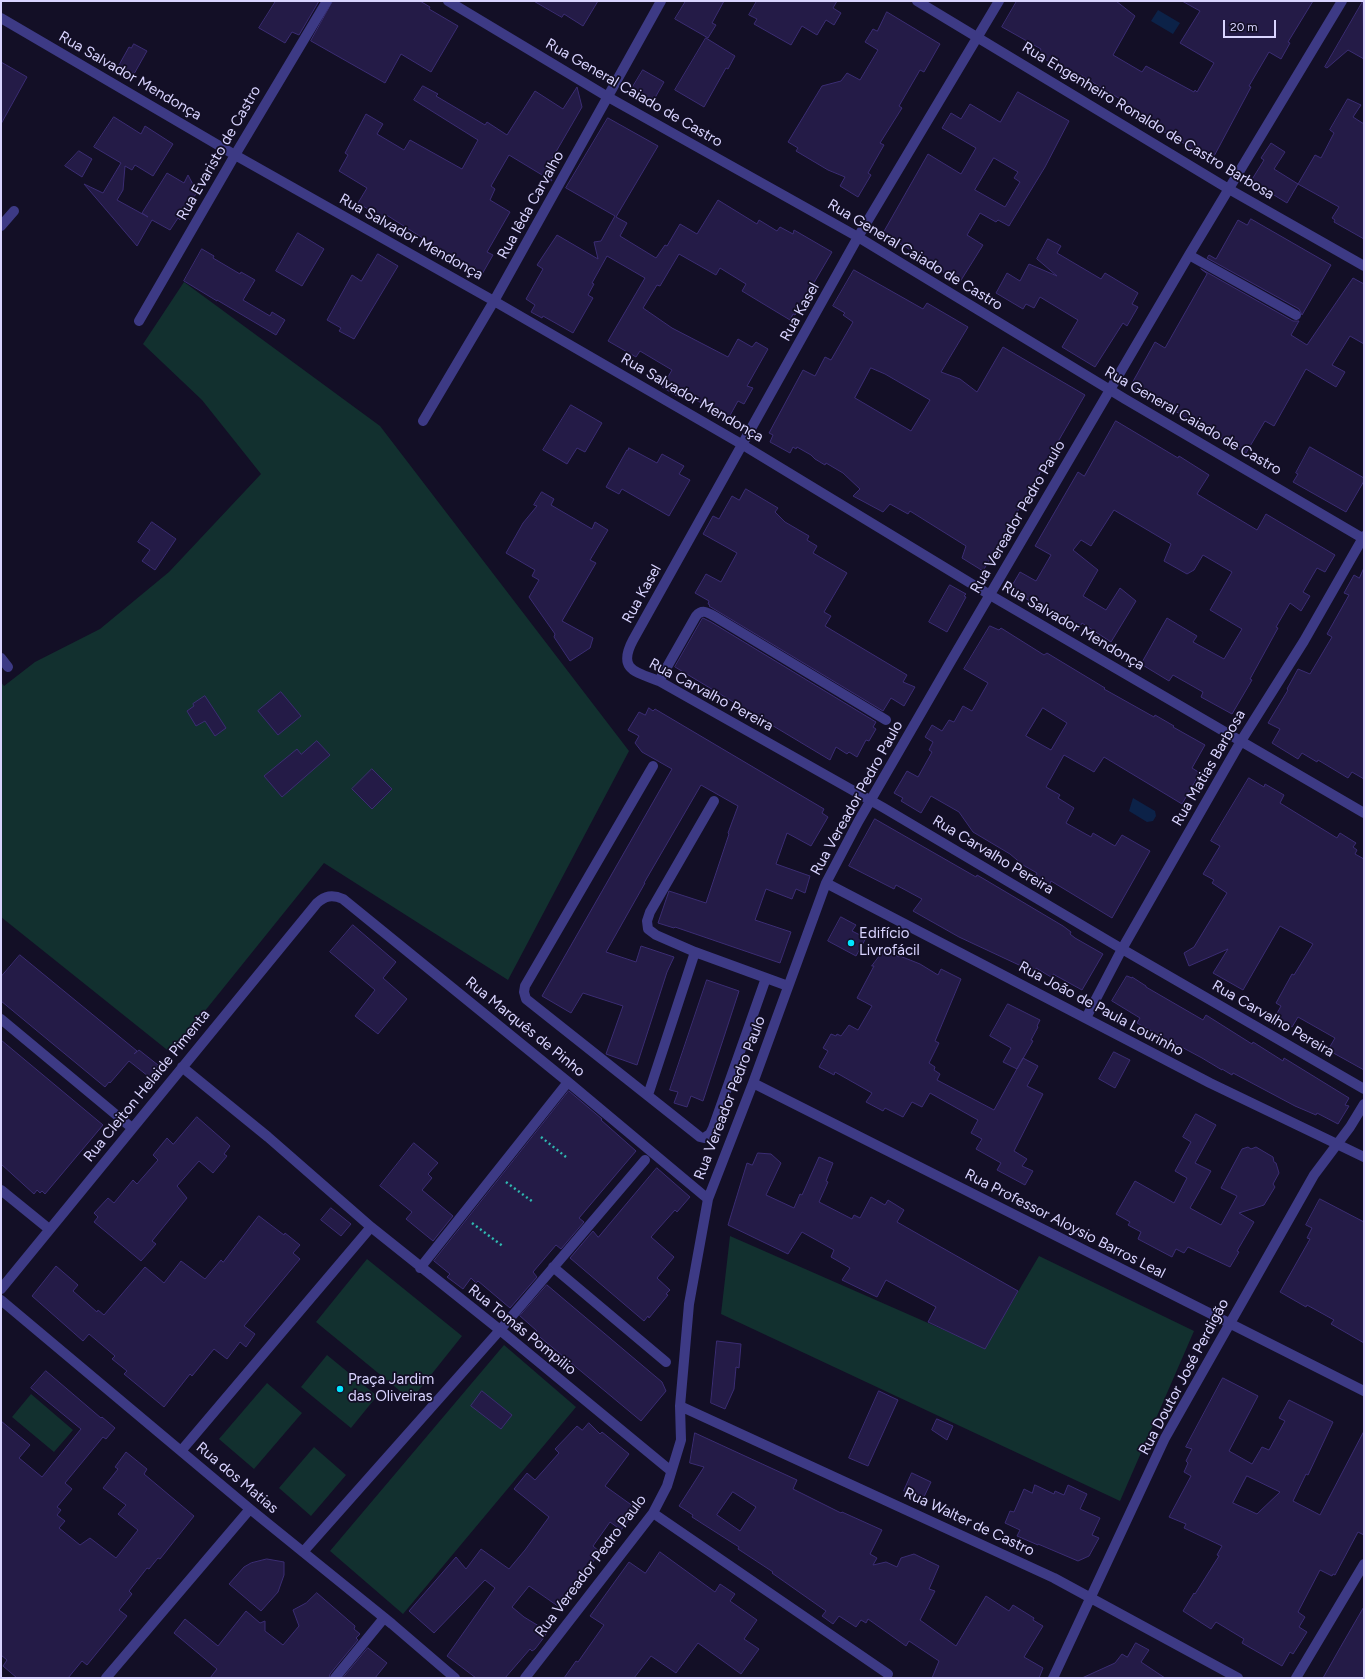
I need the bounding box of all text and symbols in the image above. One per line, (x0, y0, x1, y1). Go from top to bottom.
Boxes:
scale bar (1225, 12, 1278, 38)
text: 20 m (1230, 20, 1258, 34)
street label: Rua Salvador Mendonça (55, 28, 205, 124)
street label: Rua General Caiado de Castro (542, 35, 726, 151)
street label: Rua Engenheiro Ronaldo de Castro Barbosa (1019, 38, 1277, 204)
street label: Rua Evaristo de Castro (173, 82, 265, 224)
street label: Rua Iêda Carvalho (494, 148, 568, 262)
street label: Rua Salvador Mendonça (336, 190, 486, 284)
street label: Rua General Caiado de Castro (824, 195, 1006, 315)
street label: Rua Kasel (777, 280, 823, 344)
street label: Rua Salvador Mendonça (617, 350, 767, 446)
street label: Rua General Caiado de Castro (1101, 363, 1285, 479)
street label: Rua Vereador Pedro Paulo (967, 437, 1069, 597)
street label: Rua Kasel (619, 562, 665, 626)
street label: Rua Salvador Mendonça (998, 578, 1148, 674)
street label: Rua Carvalho Pereira (646, 655, 776, 735)
street label: Rua Matias Barbosa (1168, 707, 1250, 829)
street label: Rua Vereador Pedro Paulo (807, 718, 907, 878)
street label: Rua Carvalho Pereira (929, 812, 1057, 898)
place label: Edifício Livrofácil (859, 925, 920, 960)
marker: Edifício Livrofácil (846, 938, 856, 948)
street label: Rua João de Paula Lourinho (1015, 958, 1187, 1060)
street label: Rua Marquês de Pinho (462, 973, 588, 1081)
street label: Rua Carvalho Pereira (1209, 977, 1337, 1061)
street label: Rua Cleiton Helaide Pimenta (80, 1006, 214, 1166)
street label: Rua Vereador Pedro Paulo (690, 1014, 770, 1182)
street label: Rua Professor Aloysio Barros Leal (962, 1165, 1168, 1283)
street label: Rua Tomás Pompilio (464, 1281, 580, 1379)
street label: Rua Doutor José Perdigão (1135, 1296, 1233, 1458)
place label: Praça Jardim das Oliveiras (348, 1371, 434, 1406)
marker: Praça Jardim das Oliveiras (335, 1384, 345, 1394)
street label: Rua dos Matias (192, 1439, 282, 1517)
street label: Rua Walter de Castro (901, 1484, 1037, 1560)
street label: Rua Vereador Pedro Paulo (532, 1491, 650, 1641)

